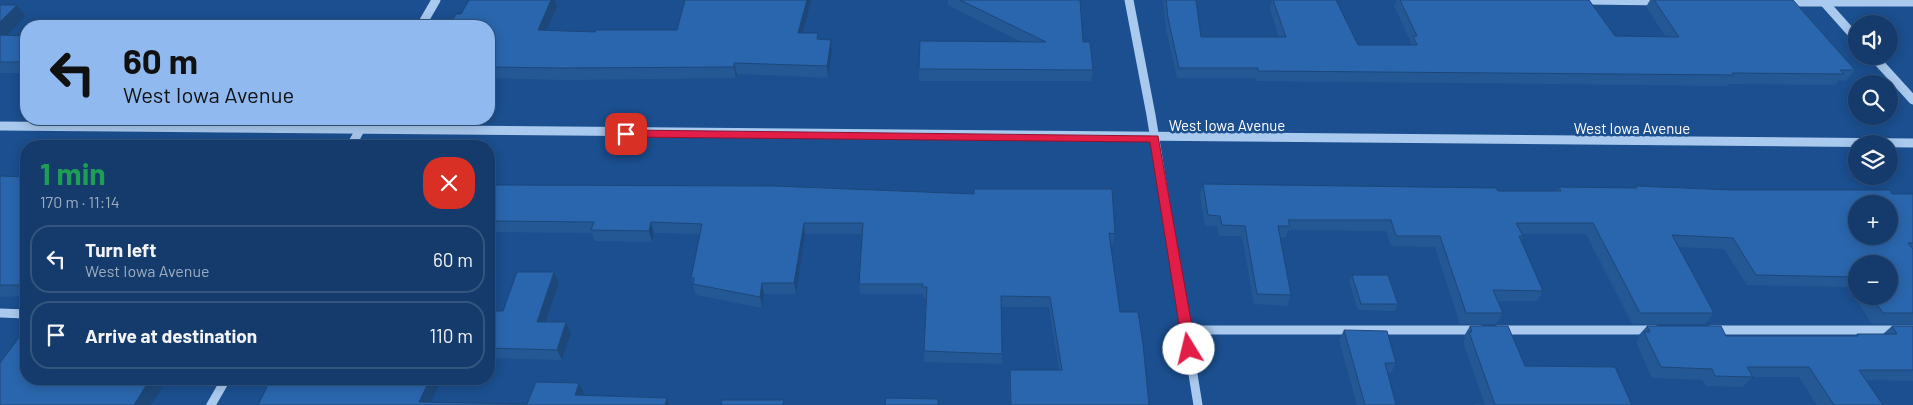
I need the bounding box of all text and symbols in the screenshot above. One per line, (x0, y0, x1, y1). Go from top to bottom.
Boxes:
map controls (1848, 15, 1898, 305)
button: sound (1848, 15, 1898, 65)
text: 60 m (123, 39, 198, 81)
icon: left (40, 40, 105, 105)
button: search (1848, 75, 1898, 125)
text: West Iowa Avenue (123, 81, 294, 107)
pin (605, 113, 647, 155)
street label: West Iowa Avenue (1169, 116, 1285, 134)
street label: West Iowa Avenue (1574, 119, 1690, 137)
icon: arrive (612, 120, 640, 148)
button: layers (1848, 135, 1898, 185)
text: 1 min (40, 155, 106, 191)
button: close (423, 157, 475, 209)
text: 170 m · 11:14 (40, 192, 120, 211)
button: + (1848, 195, 1898, 245)
text: Turn left (85, 238, 156, 261)
icon: left (42, 245, 70, 273)
text: 60 m (433, 248, 473, 271)
button: − (1848, 255, 1898, 305)
text: West Iowa Avenue (85, 261, 209, 280)
icon: arrive (42, 321, 70, 349)
position arrow (1162, 322, 1214, 374)
text: Arrive at destination (85, 324, 257, 347)
text: 110 m (429, 324, 473, 347)

